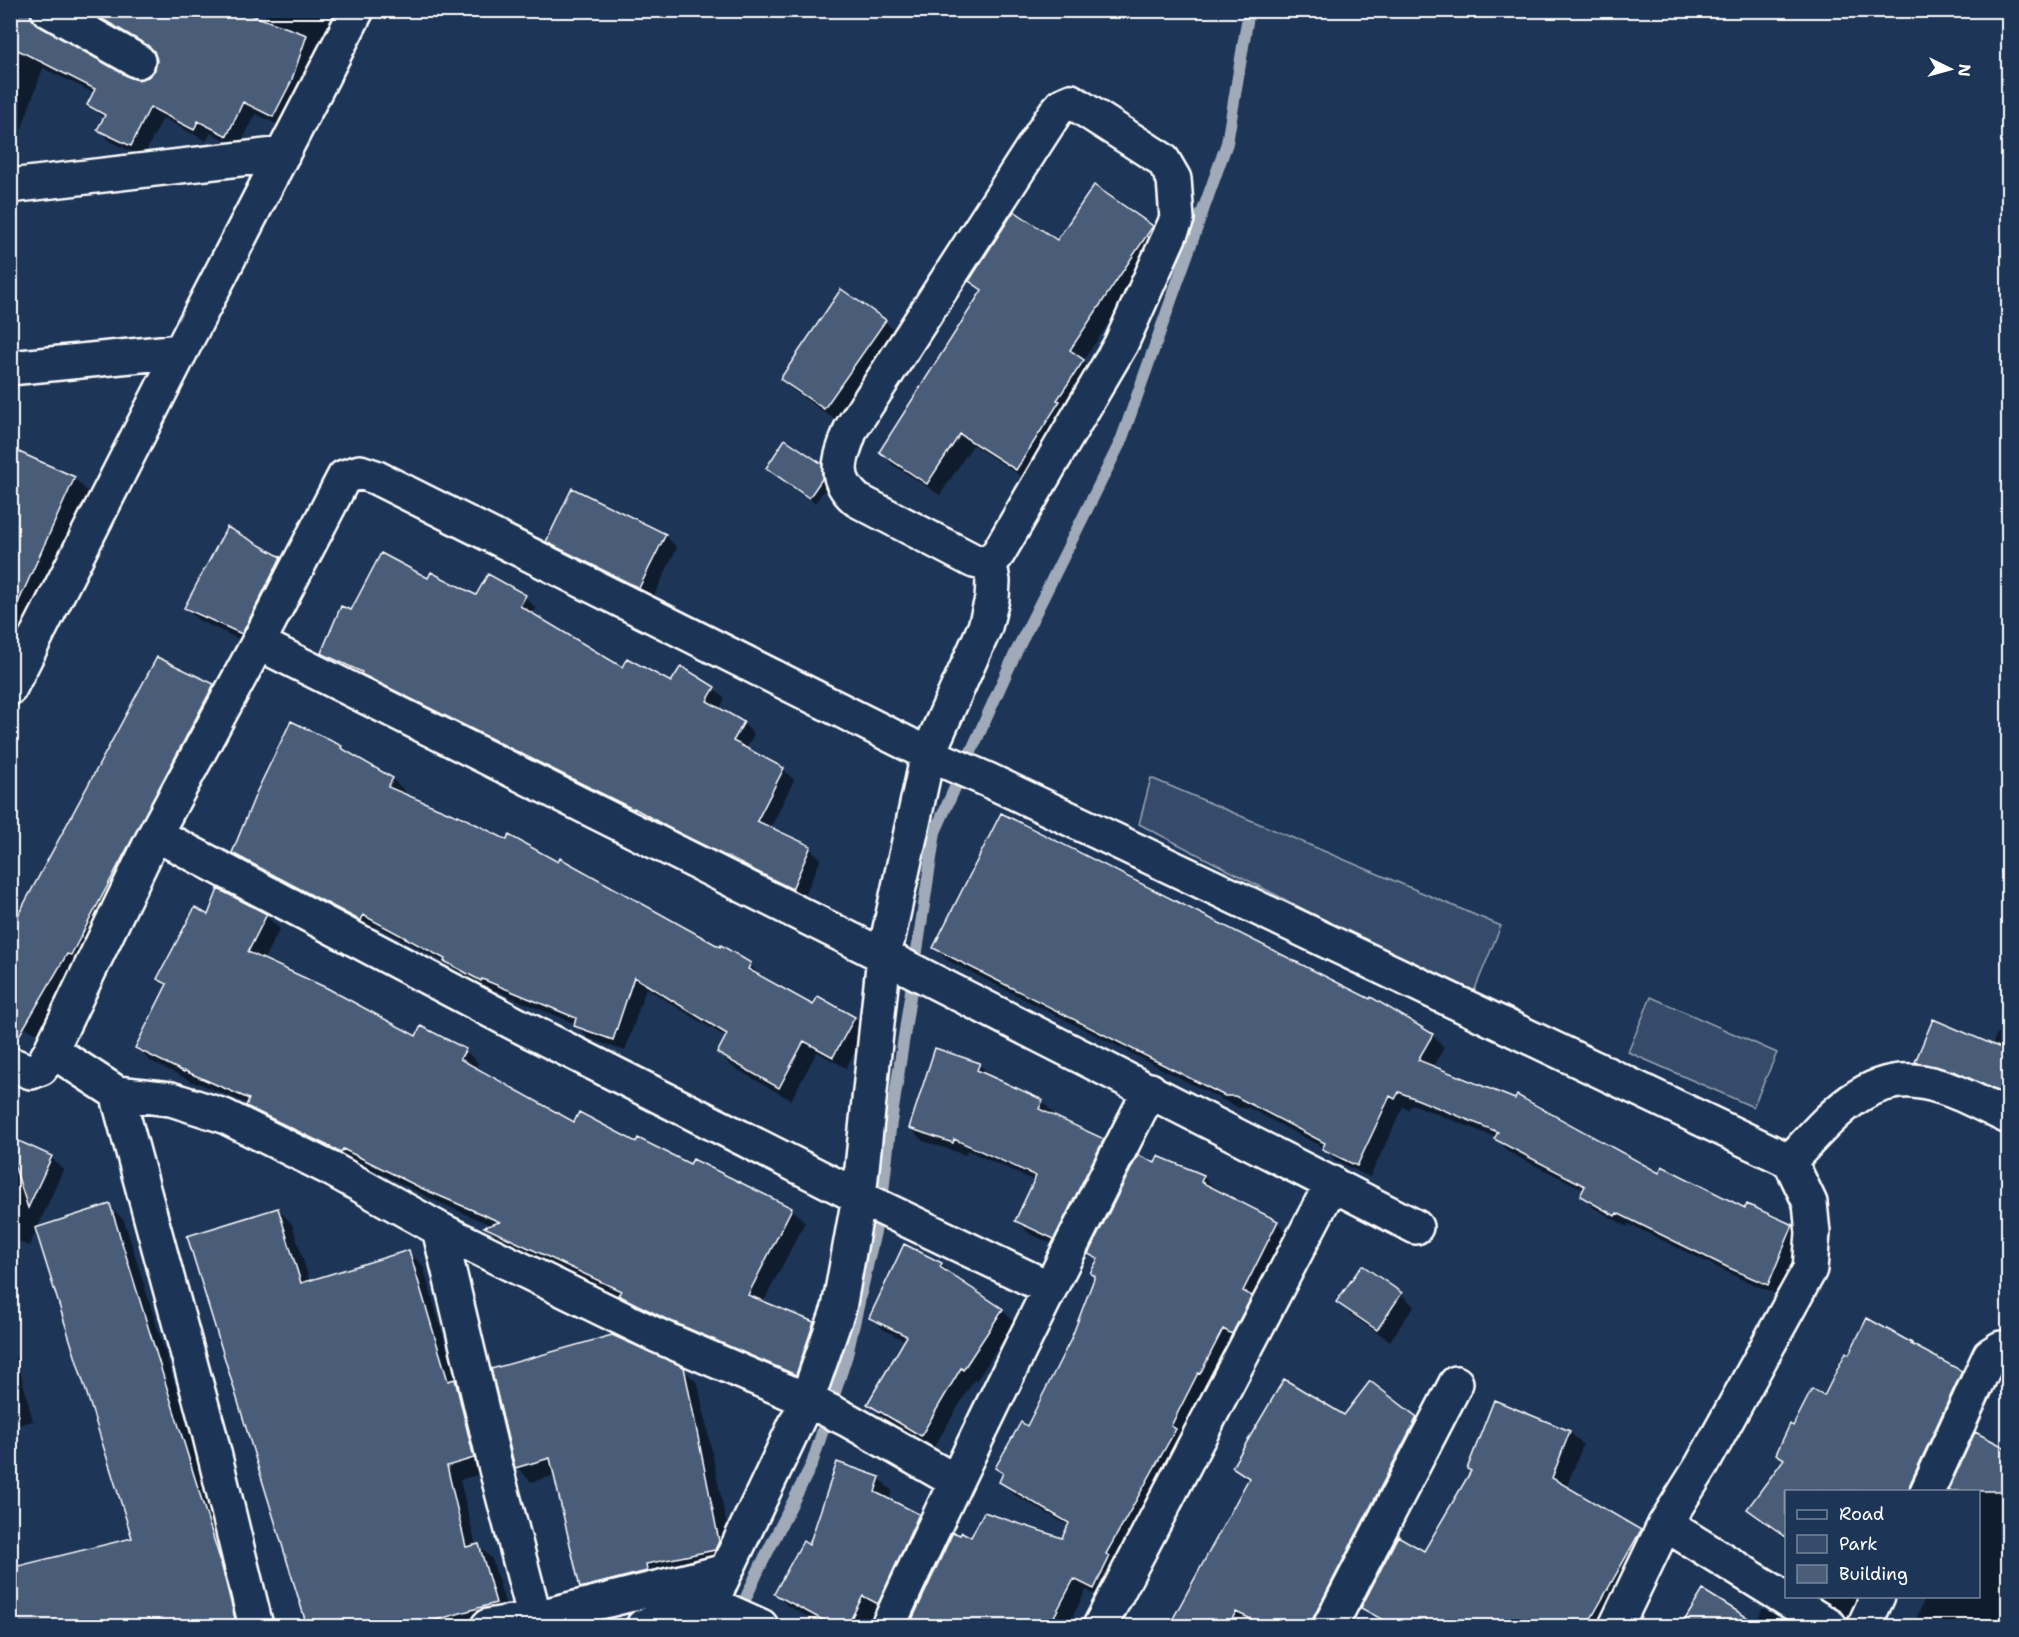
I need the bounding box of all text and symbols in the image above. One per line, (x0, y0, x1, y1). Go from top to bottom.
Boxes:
north arrow (1920, 39, 1980, 99)
text: N (1953, 63, 1975, 77)
legend (1785, 1490, 1980, 1598)
text: Road (1839, 1502, 1884, 1526)
text: Park (1839, 1532, 1878, 1556)
text: Building (1839, 1562, 1908, 1586)

